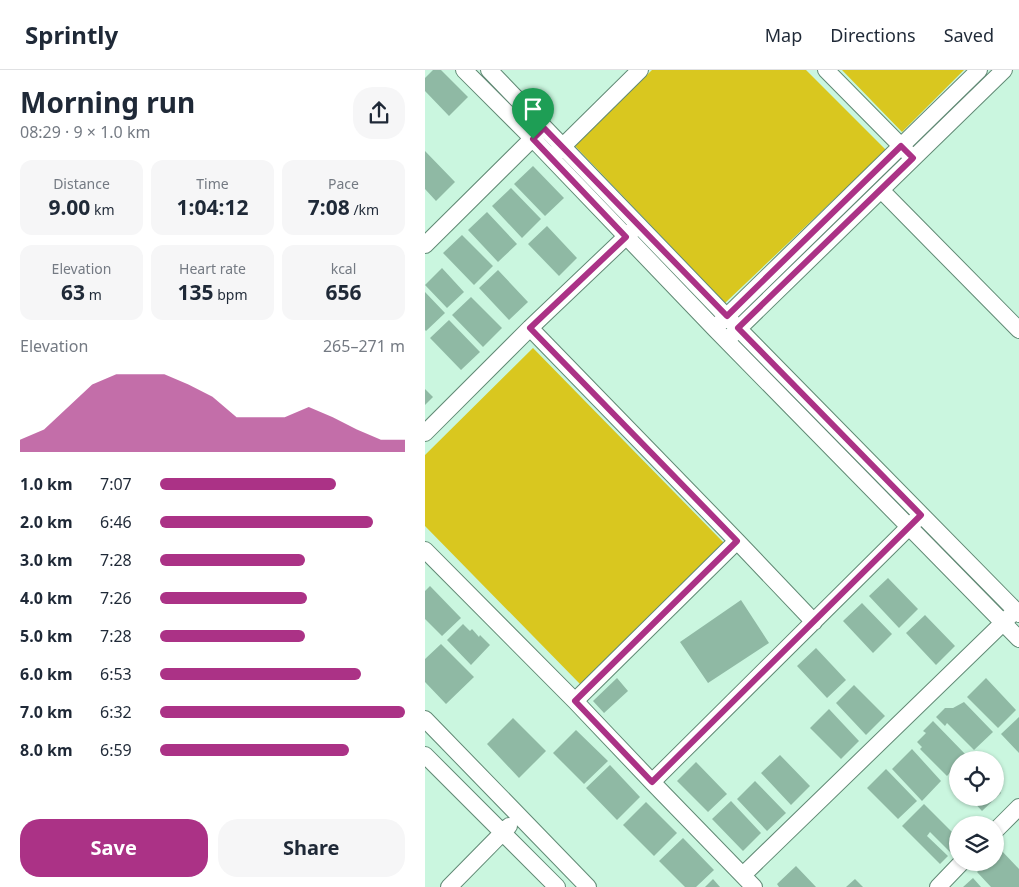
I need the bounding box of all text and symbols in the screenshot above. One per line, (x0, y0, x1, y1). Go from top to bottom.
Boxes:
text: Sprintly (25, 18, 118, 51)
text: Map (765, 23, 802, 47)
text: Directions (830, 23, 916, 47)
text: Saved (944, 23, 994, 47)
text: Morning run (20, 83, 195, 121)
button: share (353, 87, 405, 139)
pin (512, 88, 554, 139)
icon: arrive (519, 95, 547, 123)
text: 08:29 · 9 × 1.0 km (20, 121, 150, 143)
text: Distance (53, 174, 110, 193)
text: Time (196, 174, 229, 193)
text: Pace (328, 174, 359, 193)
text: 9.00 (48, 193, 90, 221)
text: 1:04:12 (177, 193, 248, 221)
text: 7:08 (308, 193, 350, 221)
text: km (90, 200, 115, 219)
text: /km (350, 200, 379, 219)
text: Elevation (52, 259, 111, 278)
text: Heart rate (179, 259, 246, 278)
text: kcal (331, 259, 356, 278)
text: 63 (61, 278, 85, 306)
text: 135 (178, 278, 214, 306)
text: 656 (325, 278, 362, 306)
text: m (85, 285, 102, 304)
text: bpm (214, 285, 248, 304)
text: Elevation (20, 335, 88, 357)
text: 265–271 m (323, 335, 405, 357)
text: 1.0 km (20, 473, 72, 495)
text: 7:07 (100, 473, 132, 495)
text: 2.0 km (20, 511, 72, 533)
text: 6:46 (100, 511, 132, 533)
text: 3.0 km (20, 549, 72, 571)
text: 7:28 (100, 549, 132, 571)
text: 4.0 km (20, 587, 72, 609)
text: 7:26 (100, 587, 132, 609)
text: 5.0 km (20, 625, 72, 647)
text: 7:28 (100, 625, 132, 647)
text: 6.0 km (20, 663, 72, 685)
text: 6:53 (100, 663, 132, 685)
text: 7.0 km (20, 701, 72, 723)
text: 6:32 (100, 701, 132, 723)
text: 8.0 km (20, 739, 72, 761)
text: 6:59 (100, 739, 132, 761)
map controls (949, 751, 1004, 871)
button: locate (949, 751, 1004, 806)
button: layers (949, 816, 1004, 871)
button: Save (20, 819, 208, 877)
button: Share (218, 819, 405, 877)

